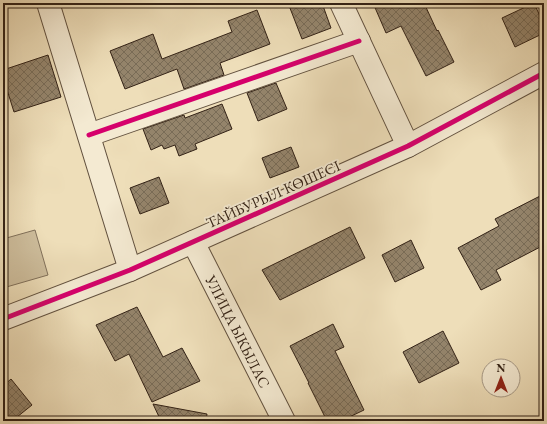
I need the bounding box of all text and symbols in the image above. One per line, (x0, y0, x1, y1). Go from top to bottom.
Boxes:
street label: ТАЙБУРЫЛ КӨШЕСІ (203, 156, 343, 232)
street label: УЛИЦА ЫКЫЛАС (201, 271, 275, 391)
north arrow (481, 358, 521, 398)
text: N (497, 361, 506, 375)

